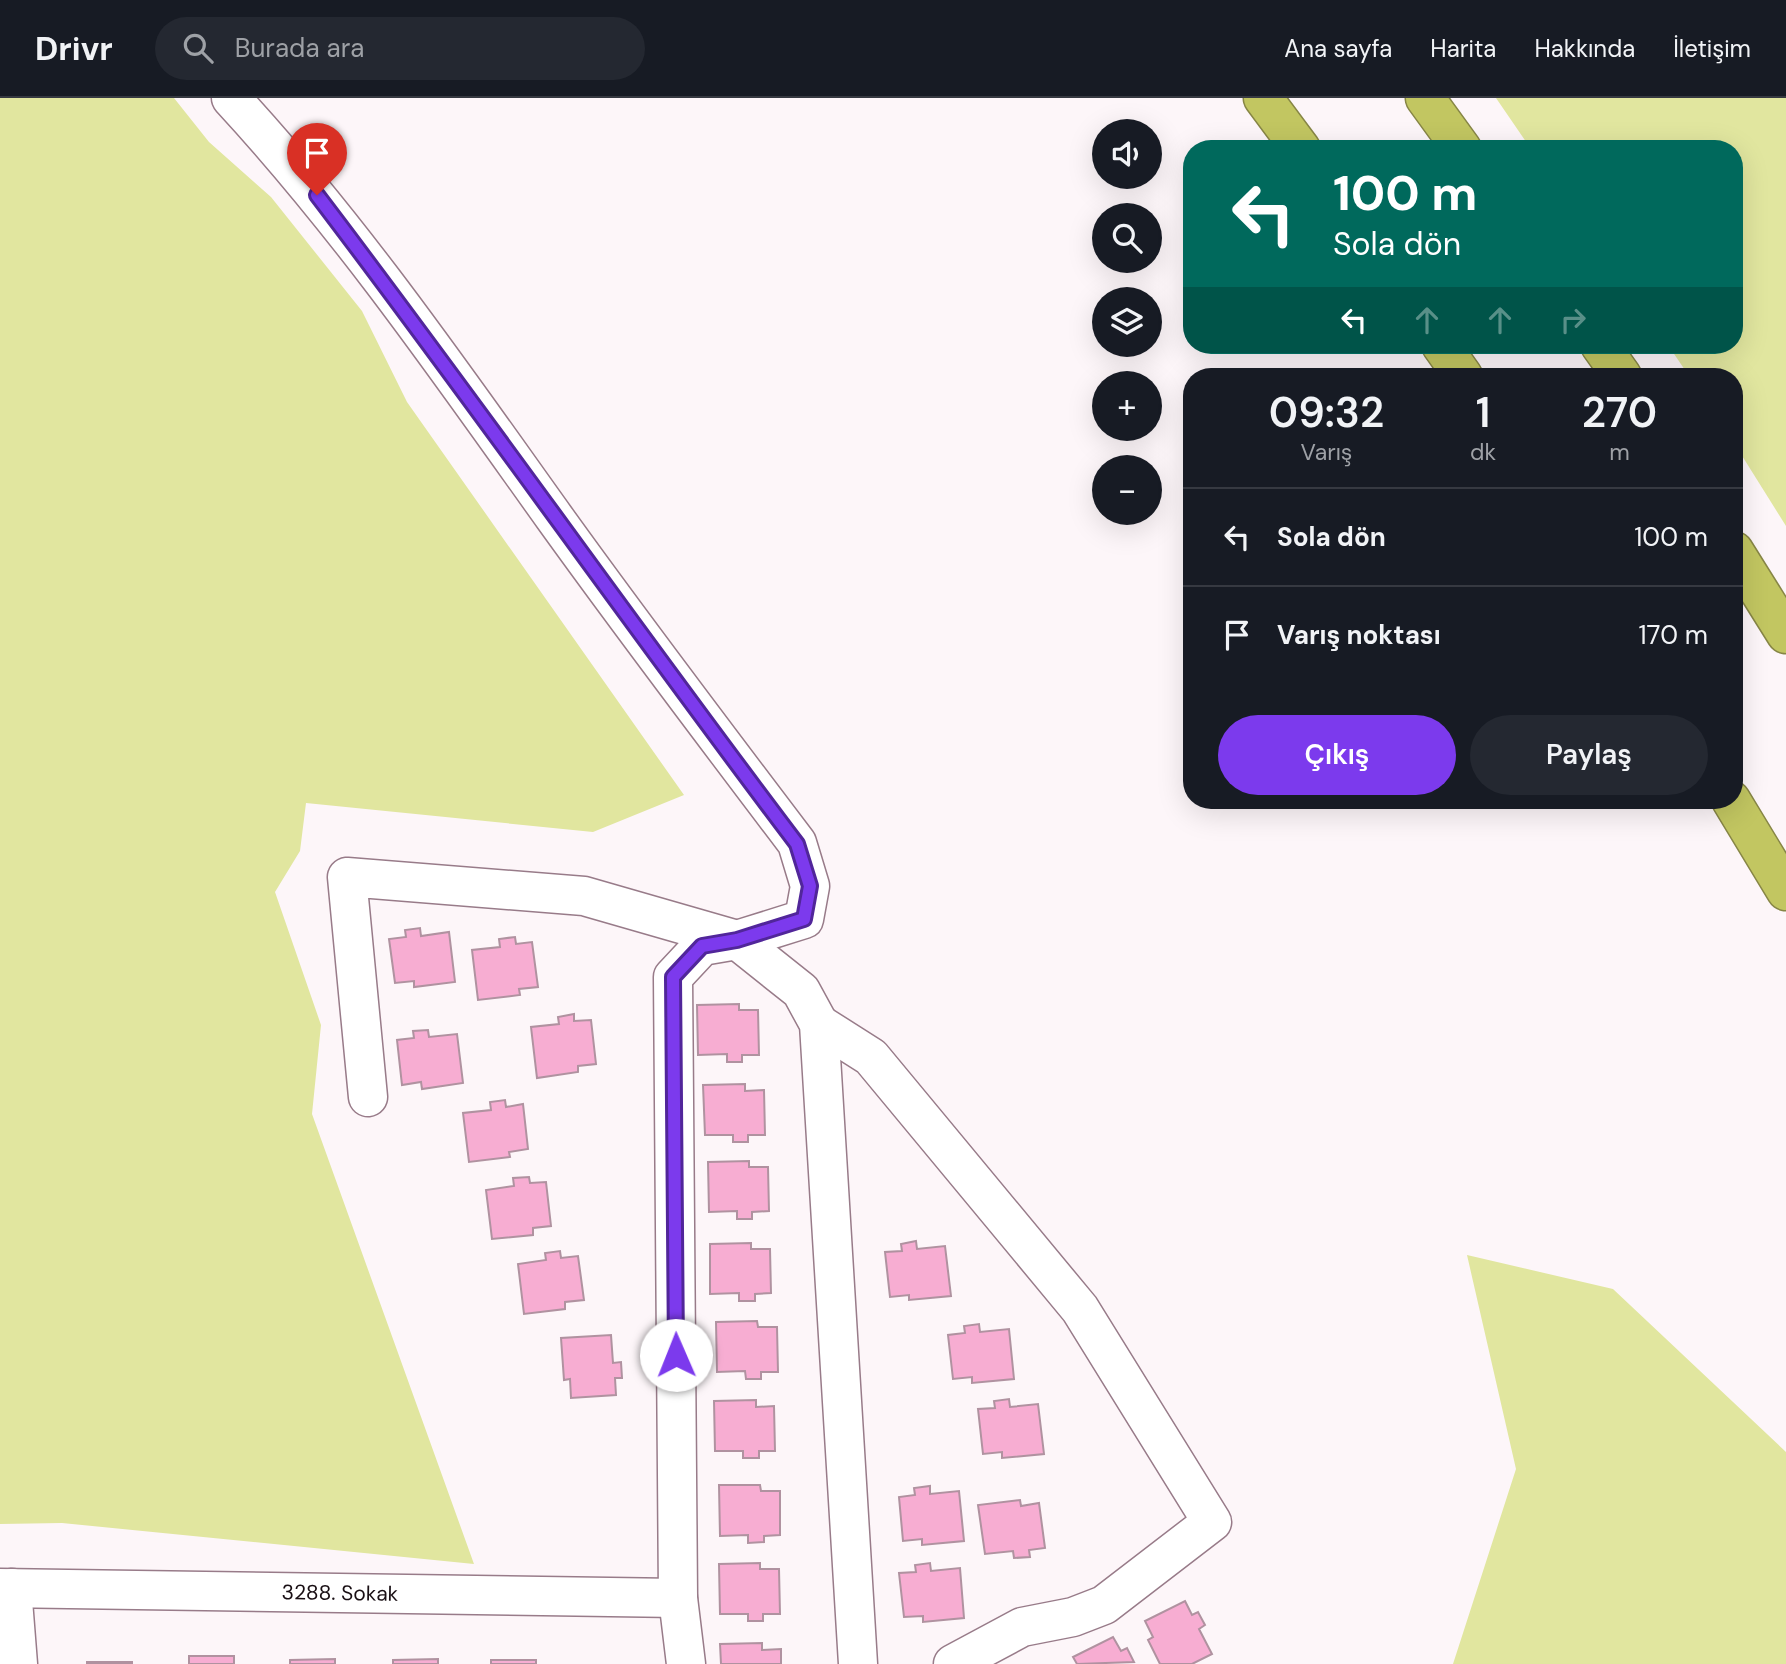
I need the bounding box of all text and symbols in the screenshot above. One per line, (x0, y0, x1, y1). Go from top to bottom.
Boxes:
search box (155, 17, 645, 80)
text: Drivr (35, 27, 113, 70)
icon: search (179, 29, 217, 67)
text: Burada ara (235, 31, 364, 65)
text: Ana sayfa (1284, 33, 1392, 64)
text: Harita (1430, 33, 1496, 64)
text: Hakkında (1534, 33, 1635, 64)
text: İletişim (1673, 33, 1751, 64)
map controls (1092, 119, 1162, 525)
button: sound (1092, 119, 1162, 189)
pin (287, 123, 347, 195)
icon: arrive (298, 134, 336, 172)
text: 100 m (1333, 161, 1477, 225)
icon: left (1218, 168, 1309, 259)
button: search (1092, 203, 1162, 273)
text: Sola dön (1333, 223, 1461, 265)
button: layers (1092, 287, 1162, 357)
icon: left (1335, 301, 1373, 339)
icon: ahead (1408, 301, 1446, 339)
icon: ahead (1481, 301, 1519, 339)
icon: right (1554, 301, 1592, 339)
button: + (1092, 371, 1162, 441)
text: 09:32 (1269, 385, 1384, 440)
text: 1 (1476, 385, 1490, 440)
text: 270 (1582, 385, 1657, 440)
text: Varış (1301, 437, 1352, 467)
text: dk (1470, 437, 1496, 467)
text: m (1609, 437, 1630, 467)
button: − (1092, 455, 1162, 525)
icon: left (1218, 518, 1256, 556)
text: Sola dön (1277, 520, 1386, 554)
text: 100 m (1634, 520, 1708, 554)
icon: arrive (1218, 616, 1256, 654)
text: Varış noktası (1277, 618, 1441, 652)
text: 170 m (1639, 618, 1708, 652)
button: Çıkış (1218, 715, 1456, 795)
button: Paylaş (1470, 715, 1708, 795)
position arrow (639, 1318, 713, 1392)
street label: 3288. Sokak (281, 1578, 399, 1608)

